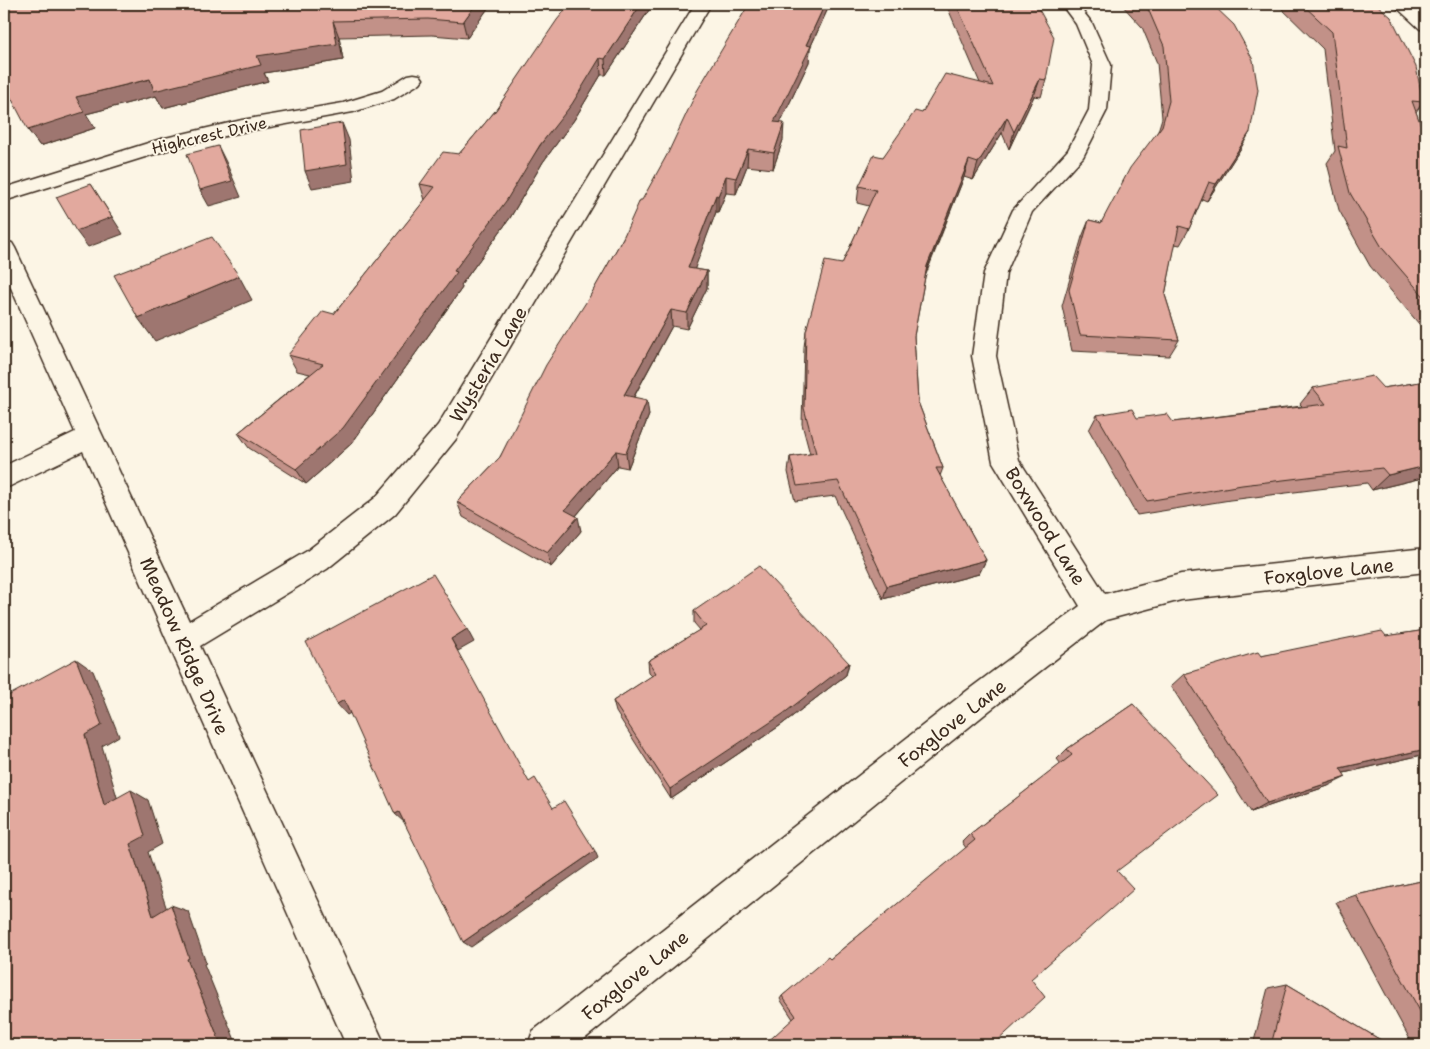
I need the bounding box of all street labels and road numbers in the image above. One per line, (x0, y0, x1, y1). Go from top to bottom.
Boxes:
street label: Highcrest Drive (149, 112, 269, 159)
street label: Wysteria Lane (444, 301, 533, 427)
street label: Boxwood Lane (999, 463, 1092, 590)
street label: Foxglove Lane (1263, 552, 1395, 591)
street label: Meadow Ridge Drive (134, 553, 235, 739)
street label: Foxglove Lane (893, 673, 1012, 773)
street label: Foxglove Lane (577, 925, 694, 1026)

